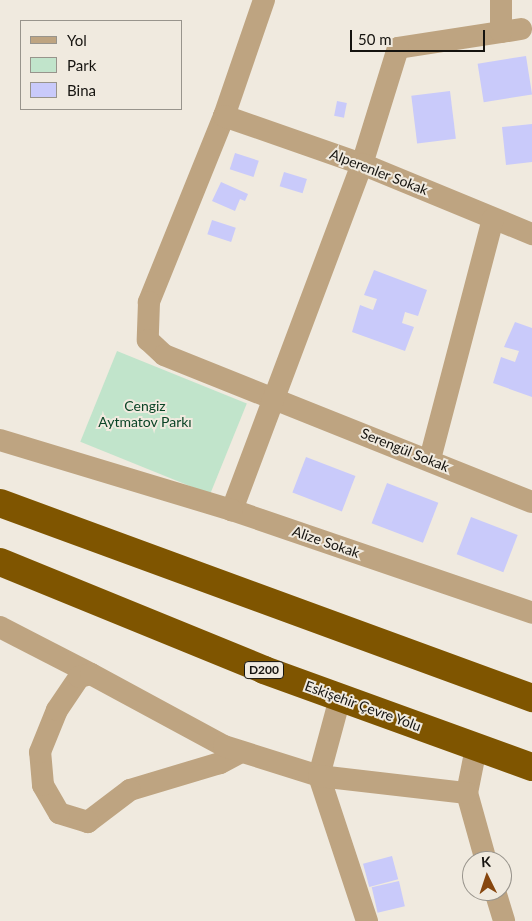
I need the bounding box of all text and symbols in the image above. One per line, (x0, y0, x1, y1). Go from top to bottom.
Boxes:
legend (20, 20, 182, 110)
scale bar (352, 20, 487, 52)
text: 50 m (358, 30, 392, 48)
text: Yol (67, 31, 87, 49)
text: Park (67, 56, 96, 74)
text: Bina (67, 81, 96, 99)
street label: Alperenler Sokak (327, 146, 431, 198)
park label: Cengiz Aytmatov Parkı (98, 398, 192, 431)
street label: Serengül Sokak (358, 425, 452, 475)
street label: Alize Sokak (290, 523, 362, 561)
road number: D200 (243, 660, 285, 680)
street label: Eskişehir Çevre Yolu (302, 677, 424, 735)
north arrow (462, 851, 512, 901)
text: K (481, 853, 491, 870)

